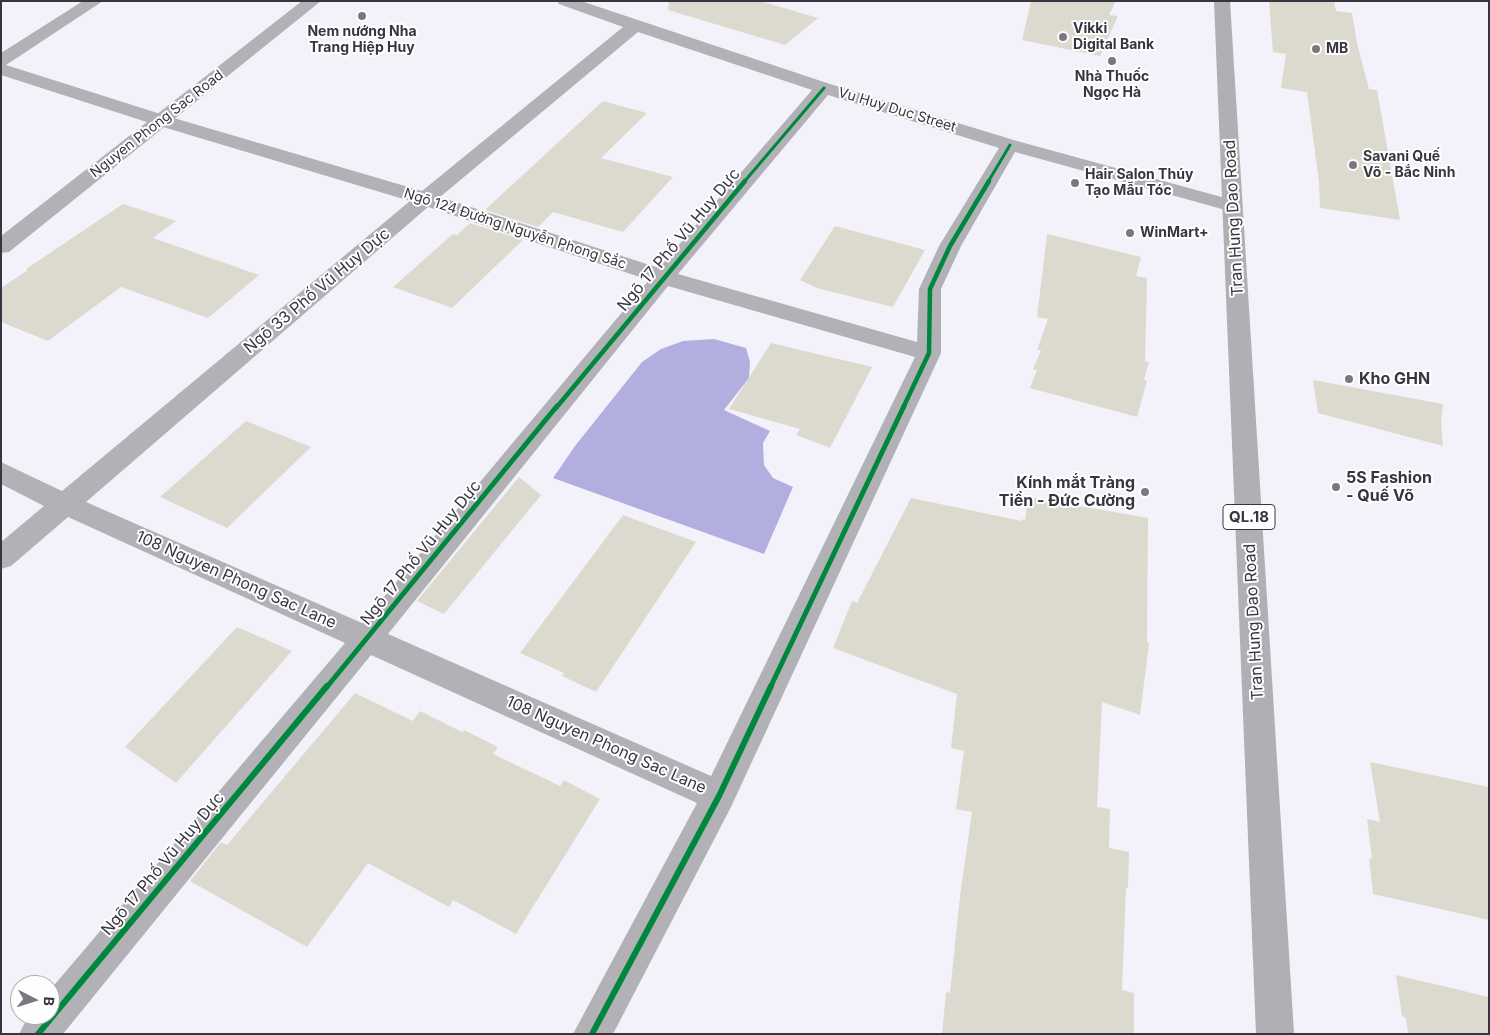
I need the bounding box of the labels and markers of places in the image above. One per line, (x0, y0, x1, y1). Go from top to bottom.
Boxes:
marker: Nem nướng Nha Trang Hiệp Huy (356, 10, 368, 22)
place label: Vikki Digital Bank (1073, 21, 1154, 54)
place label: Nem nướng Nha Trang Hiệp Huy (307, 24, 417, 56)
marker: Vikki Digital Bank (1057, 31, 1069, 43)
place label: MB (1326, 41, 1348, 57)
marker: MB (1310, 43, 1322, 55)
marker: Nhà Thuốc Ngọc Hà (1106, 55, 1118, 67)
place label: Nhà Thuốc Ngọc Hà (1075, 69, 1149, 102)
place label: Savani Quế Võ - Bắc Ninh (1363, 149, 1455, 182)
marker: Savani Quế Võ - Bắc Ninh (1347, 159, 1359, 171)
place label: Hair Salon Thúy Tạo Mẫu Tóc (1085, 167, 1193, 200)
marker: Hair Salon Thúy Tạo Mẫu Tóc (1069, 177, 1081, 189)
place label: WinMart+ (1140, 225, 1209, 241)
marker: WinMart+ (1124, 227, 1136, 239)
place label: Kho GHN (1359, 369, 1430, 389)
marker: Kho GHN (1343, 373, 1355, 385)
place label: 5S Fashion - Quế Võ (1346, 468, 1432, 506)
place label: Kính mắt Tràng Tiền - Đức Cường (999, 473, 1135, 511)
marker: 5S Fashion - Quế Võ (1330, 481, 1342, 493)
marker: Kính mắt Tràng Tiền - Đức Cường (1139, 486, 1151, 498)

